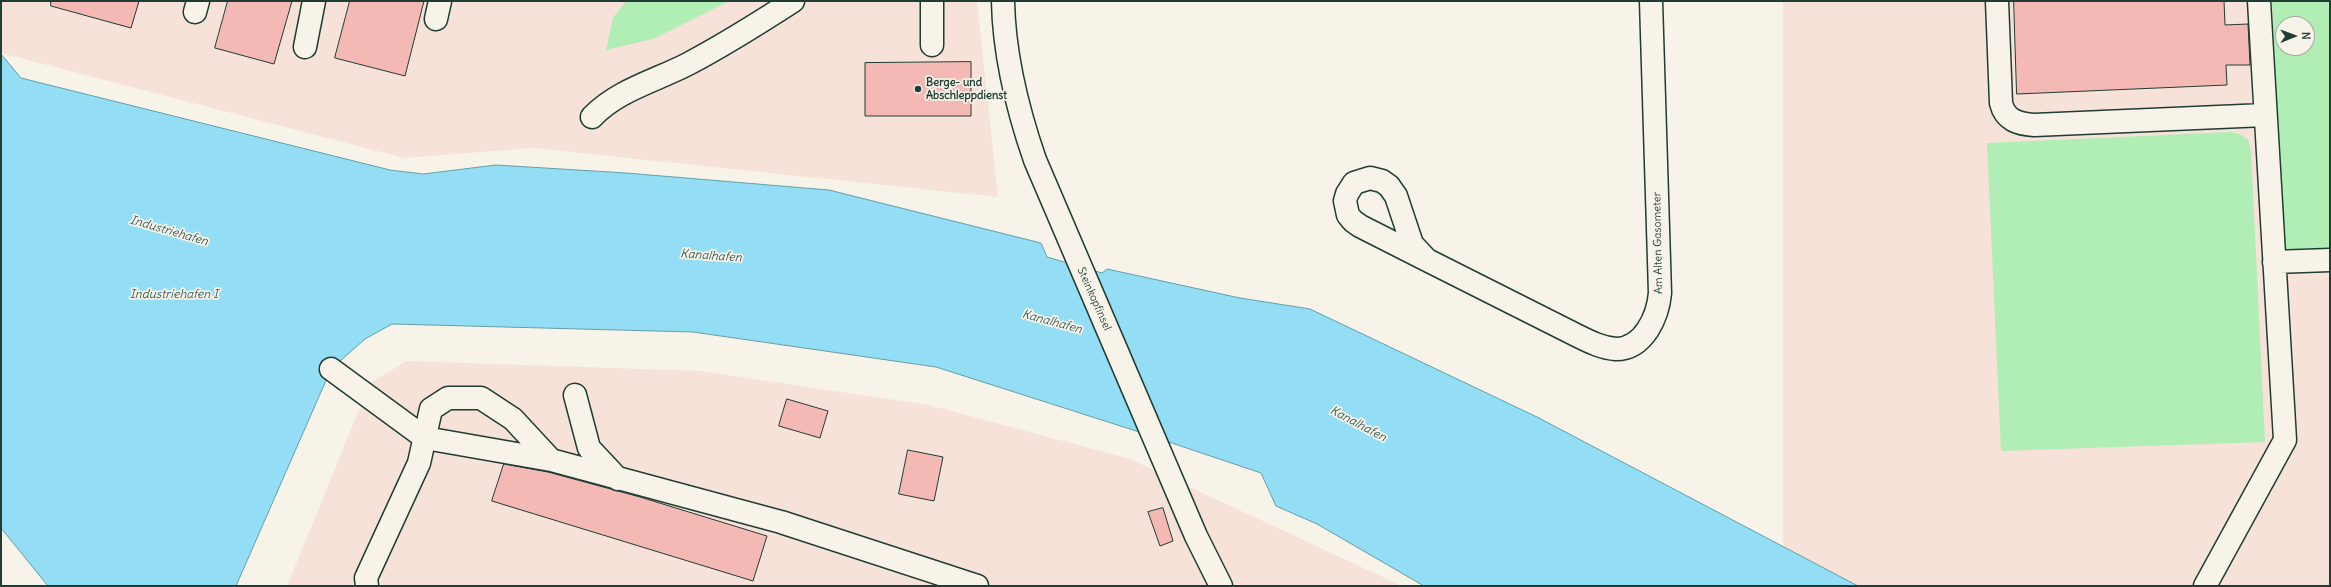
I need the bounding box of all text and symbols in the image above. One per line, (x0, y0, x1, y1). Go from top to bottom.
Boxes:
north arrow (2275, 16, 2315, 56)
text: N (2299, 32, 2313, 40)
place label: Berge- und Abschleppdienst (926, 76, 1007, 102)
marker: Berge- und Abschleppdienst (913, 84, 923, 94)
street label: Am Alten Gasometer (1651, 192, 1665, 294)
water label: Industriehafen (128, 213, 210, 249)
water label: Kanalhafen (680, 247, 742, 265)
street label: Steinkopfinsel (1074, 265, 1114, 333)
water label: Industriehafen I (130, 288, 218, 302)
water label: Kanalhafen (1020, 307, 1084, 337)
water label: Kanalhafen (1327, 403, 1389, 445)

